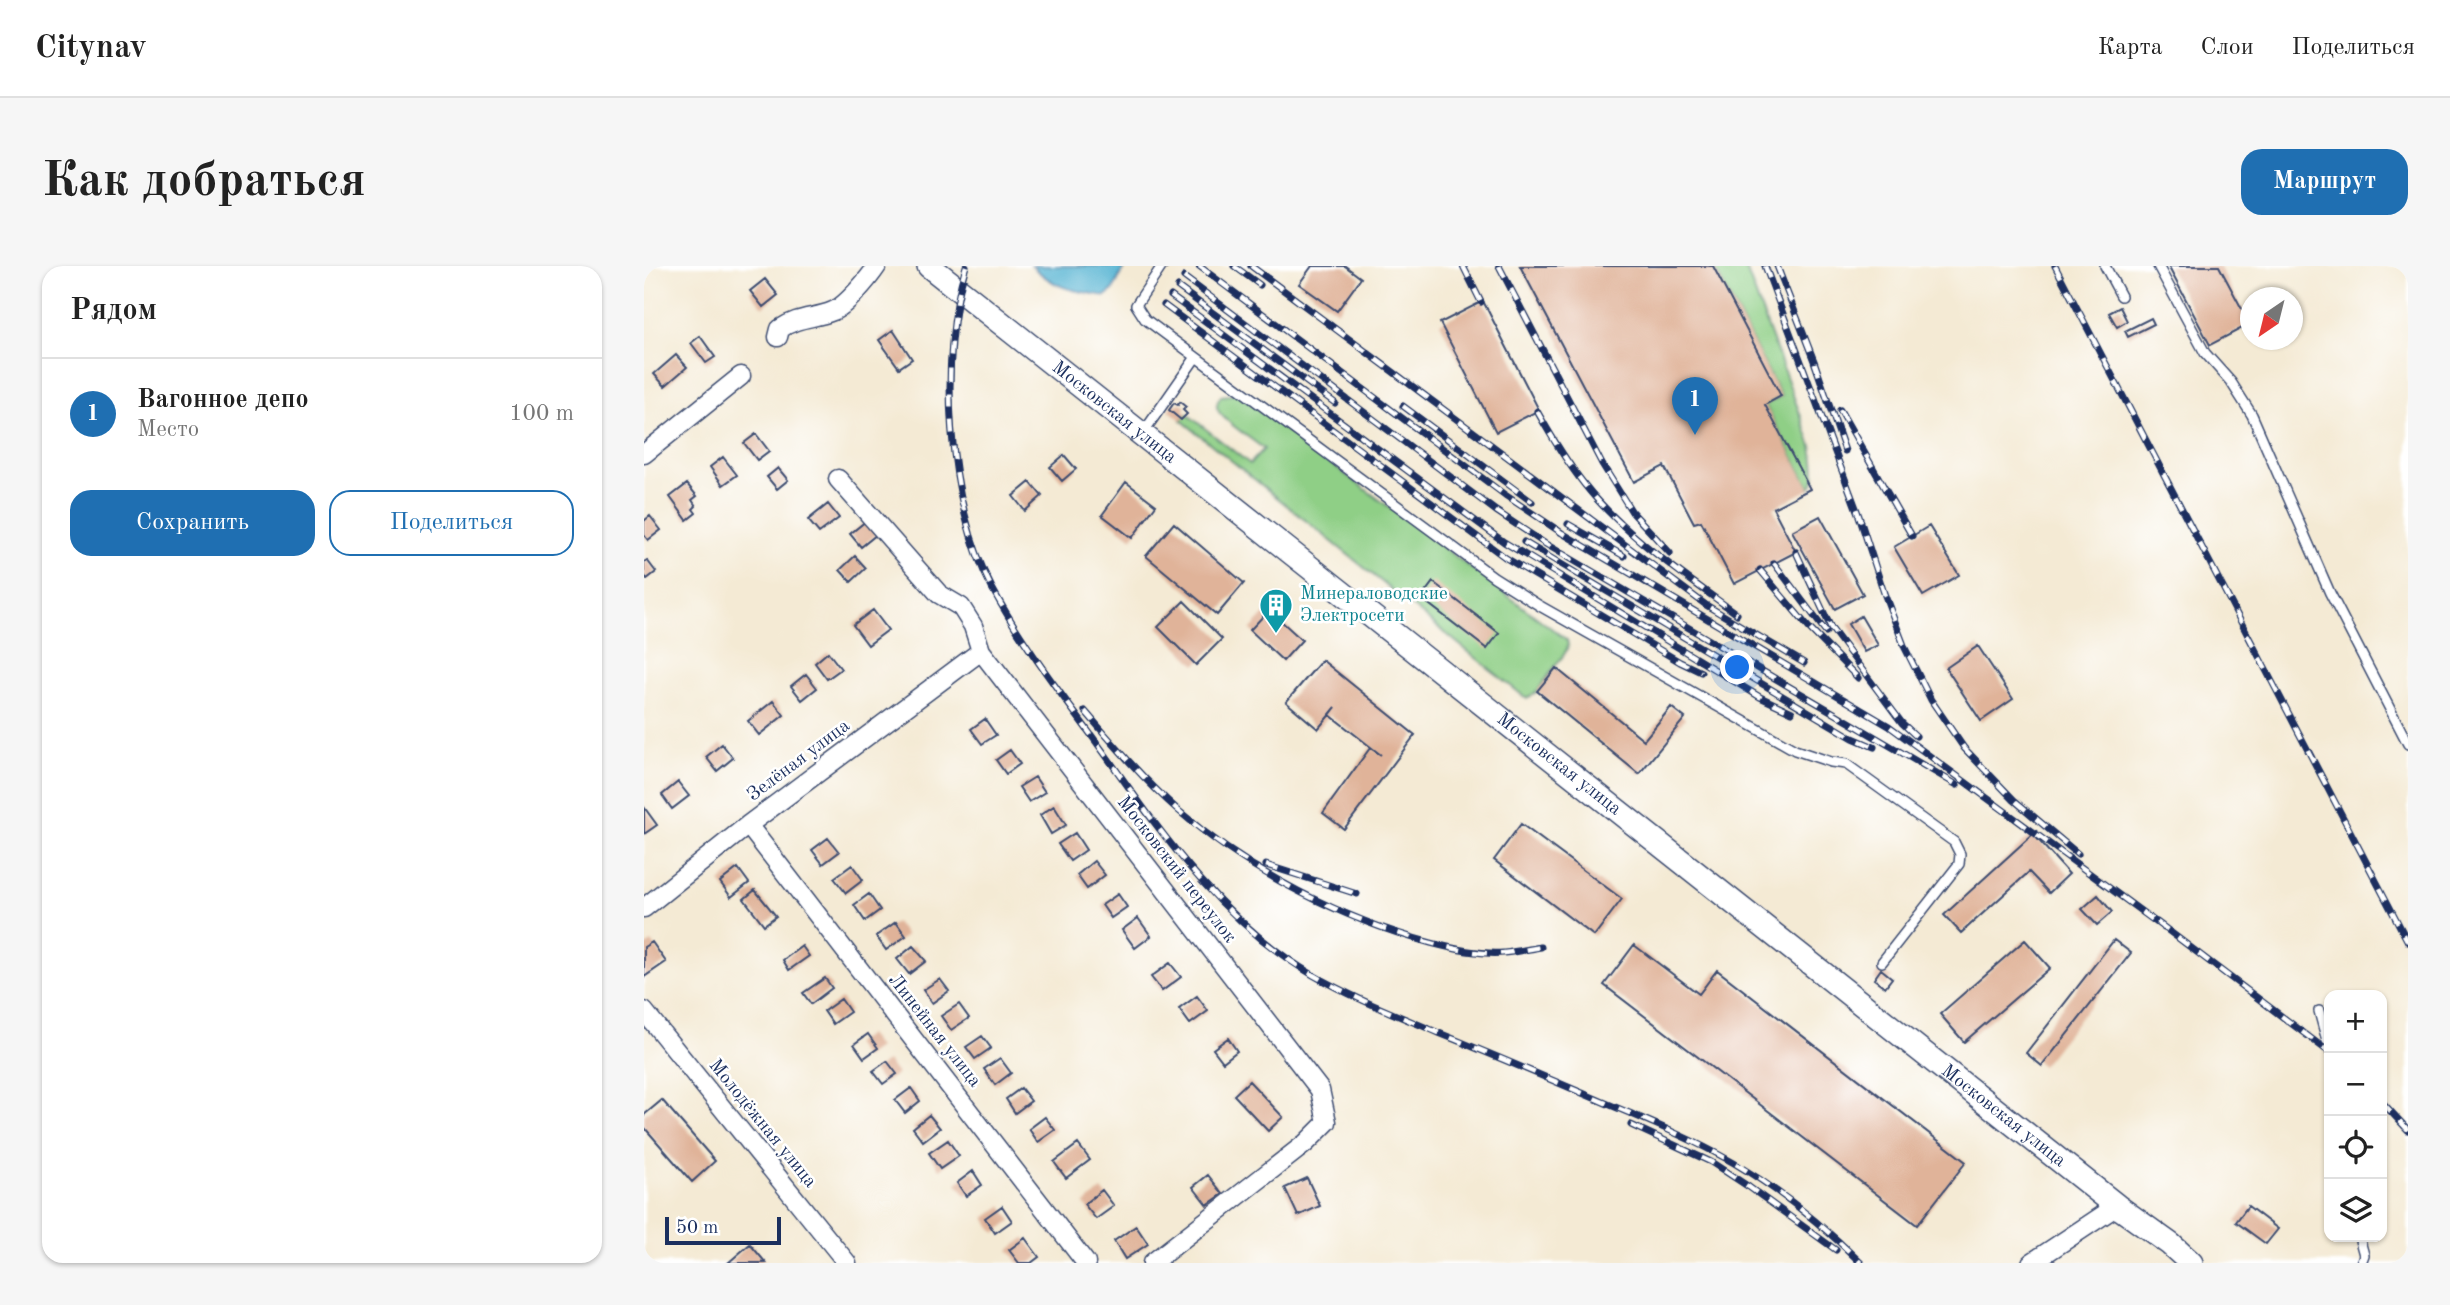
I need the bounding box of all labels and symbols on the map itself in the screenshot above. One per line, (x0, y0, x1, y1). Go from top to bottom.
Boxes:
north arrow (2240, 287, 2303, 350)
street label: Московская улица (1048, 358, 1180, 468)
pin: 1 (1672, 377, 1718, 435)
place label: Минераловодские Электросети (1300, 585, 1448, 626)
building icon: Минераловодские Электросети (1257, 586, 1295, 635)
your location (1720, 650, 1754, 684)
street label: Московская улица (1493, 709, 1625, 820)
street label: Зелёная улица (744, 716, 854, 805)
street label: Московский переулок (1113, 793, 1239, 947)
street label: Линейная улица (884, 971, 984, 1092)
street label: Молодёжная улица (705, 1056, 820, 1192)
street label: Московская улица (1938, 1061, 2070, 1171)
scale bar (665, 1214, 780, 1246)

